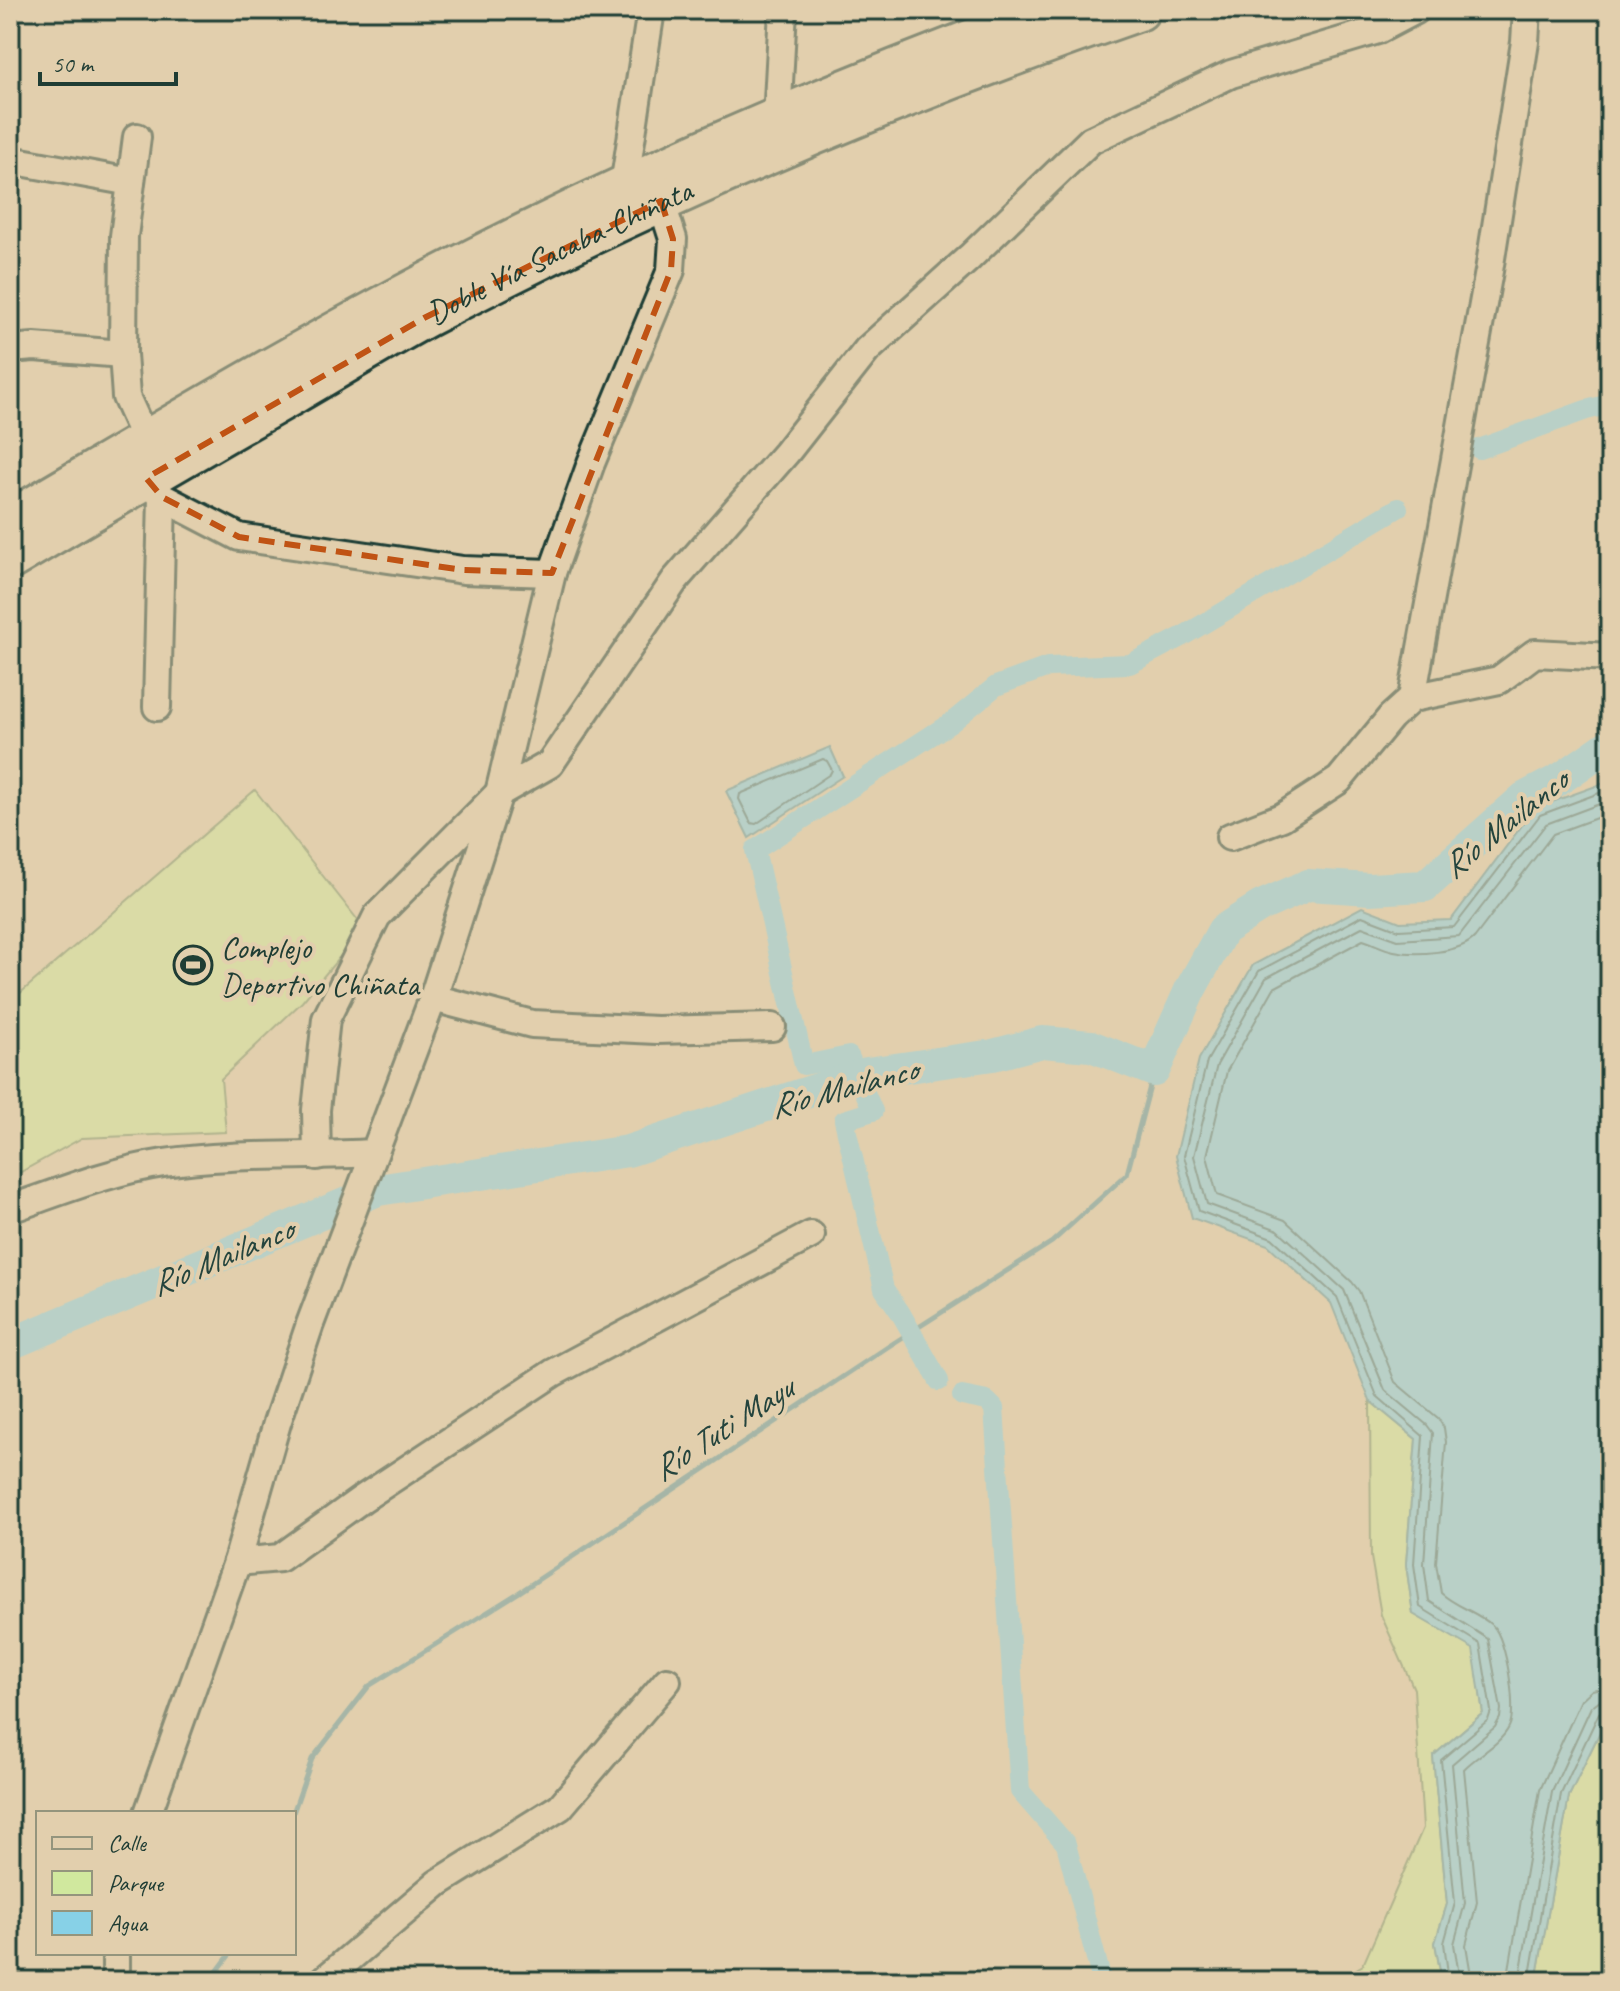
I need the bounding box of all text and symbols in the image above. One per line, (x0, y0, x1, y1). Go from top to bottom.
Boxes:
scale bar (40, 36, 176, 86)
text: 50 m (52, 49, 95, 79)
street label: Doble Vía Sacaba-Chiñata (420, 169, 701, 334)
water label: Río Mailanco (1433, 756, 1581, 887)
place label: Complejo Deportivo Chiñata (221, 927, 421, 1005)
sports icon: Complejo Deportivo Chiñata (172, 944, 214, 986)
water label: Río Mailanco (765, 1046, 927, 1128)
water label: Río Mailanco (144, 1205, 304, 1306)
water label: Río Tuti Mayu (643, 1364, 806, 1490)
legend (36, 1811, 296, 1955)
text: Calle (108, 1828, 148, 1858)
text: Parque (108, 1868, 165, 1898)
text: Agua (108, 1908, 148, 1938)

